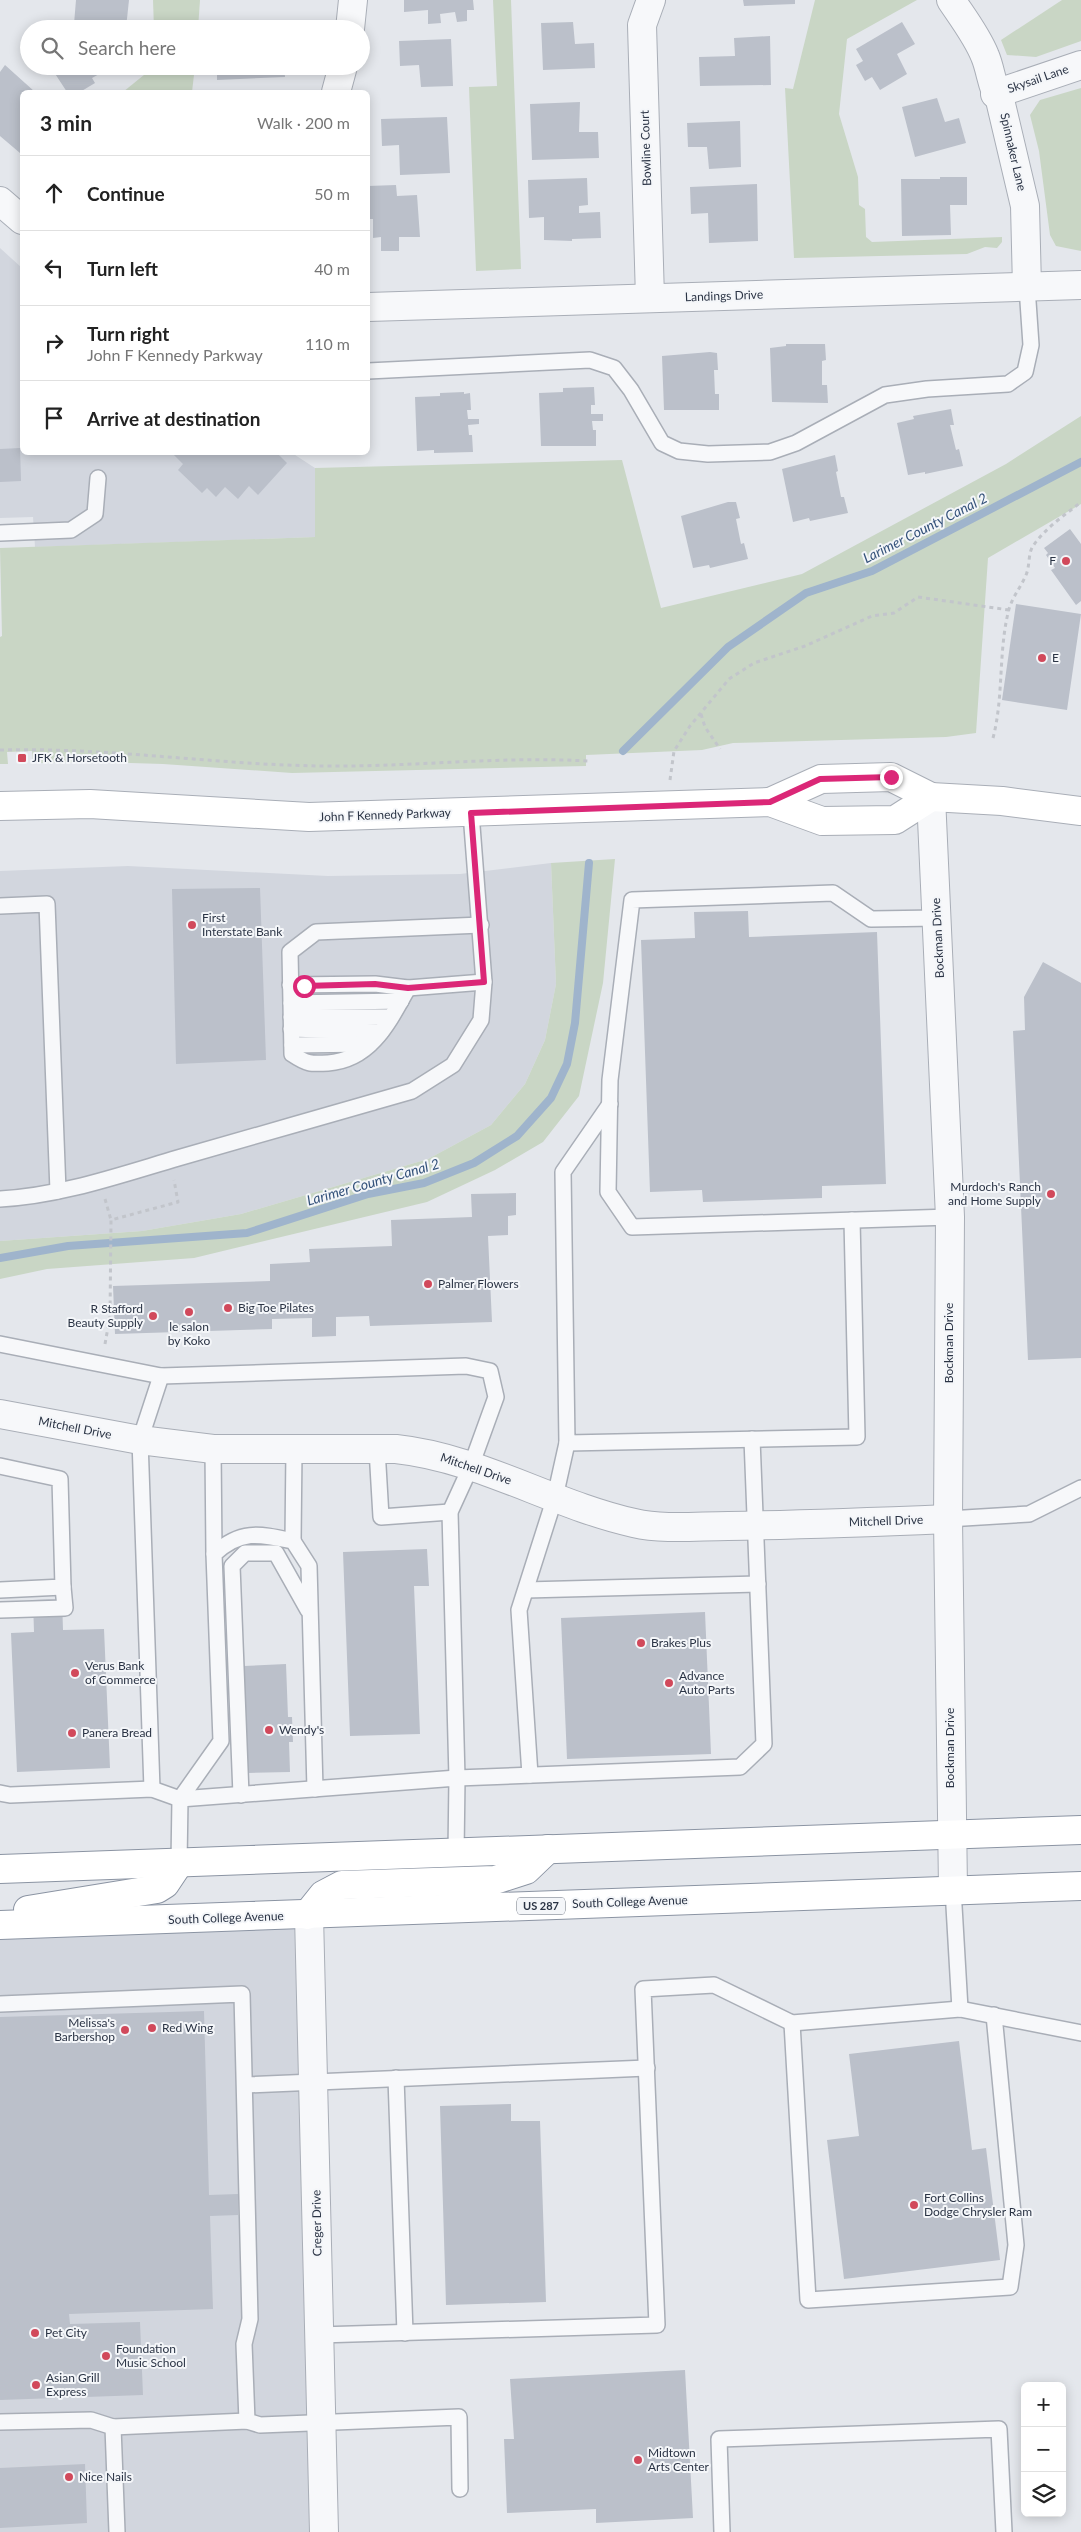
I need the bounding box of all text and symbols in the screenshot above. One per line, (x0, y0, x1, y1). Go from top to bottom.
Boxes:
search box (20, 20, 370, 75)
icon: search (38, 34, 66, 62)
text: Search here (78, 36, 176, 59)
street label: Skysail Lane (1005, 61, 1070, 96)
street label: Bowline Court (637, 109, 654, 186)
text: 3 min (40, 110, 92, 135)
street label: Spinnaker Lane (997, 111, 1030, 192)
text: Walk · 200 m (257, 113, 350, 132)
icon: ahead (40, 179, 68, 207)
text: Continue (87, 182, 165, 205)
text: 50 m (314, 184, 350, 203)
icon: left (40, 254, 68, 282)
text: Turn left (87, 257, 158, 280)
text: 40 m (314, 259, 350, 278)
street label: Landings Drive (685, 287, 763, 304)
text: Turn right (87, 322, 169, 345)
icon: right (40, 329, 68, 357)
text: 110 m (305, 334, 350, 353)
text: John F Kennedy Parkway (87, 345, 263, 364)
icon: arrive (40, 404, 68, 432)
text: Arrive at destination (87, 407, 260, 430)
water label: Larimer County Canal 2 (860, 489, 990, 566)
place label: F (1049, 553, 1056, 568)
marker: F (1060, 555, 1072, 567)
place label: E (1052, 650, 1059, 665)
marker: E (1036, 652, 1048, 664)
place label: JFK & Horsetooth (32, 750, 127, 765)
marker: JFK & Horsetooth (16, 752, 28, 764)
route end (880, 766, 903, 789)
street label: John F Kennedy Parkway (319, 805, 452, 824)
street label: Bockman Drive (928, 897, 947, 979)
place label: First Interstate Bank (202, 910, 283, 939)
marker: First Interstate Bank (186, 919, 198, 931)
route start (293, 975, 316, 998)
water label: Larimer County Canal 2 (305, 1154, 441, 1209)
place label: Murdoch's Ranch and Home Supply (948, 1179, 1042, 1208)
marker: Murdoch's Ranch and Home Supply (1045, 1188, 1057, 1200)
place label: Palmer Flowers (438, 1276, 519, 1291)
marker: Palmer Flowers (422, 1278, 434, 1290)
place label: Big Toe Pilates (238, 1300, 314, 1315)
place label: R Stafford Beauty Supply (68, 1301, 144, 1330)
marker: Big Toe Pilates (222, 1302, 234, 1314)
street label: Bockman Drive (941, 1303, 956, 1383)
marker: le salon by Koko (183, 1306, 195, 1318)
marker: R Stafford Beauty Supply (147, 1310, 159, 1322)
place label: le salon by Koko (168, 1319, 210, 1348)
street label: Mitchell Drive (37, 1413, 113, 1442)
street label: Mitchell Drive (439, 1449, 514, 1488)
street label: Mitchell Drive (849, 1512, 923, 1529)
place label: Brakes Plus (651, 1635, 711, 1650)
marker: Brakes Plus (635, 1637, 647, 1649)
place label: Verus Bank of Commerce (85, 1658, 156, 1687)
marker: Verus Bank of Commerce (69, 1667, 81, 1679)
place label: Advance Auto Parts (679, 1668, 735, 1697)
marker: Advance Auto Parts (663, 1677, 675, 1689)
street label: Bockman Drive (942, 1708, 957, 1788)
place label: Wendy's (279, 1722, 324, 1737)
marker: Wendy's (263, 1724, 275, 1736)
place label: Panera Bread (82, 1725, 152, 1740)
marker: Panera Bread (66, 1727, 78, 1739)
street label: South College Avenue (572, 1892, 688, 1911)
road number: US 287 (517, 1898, 565, 1914)
street label: South College Avenue (168, 1908, 284, 1927)
place label: Melissa's Barbershop (54, 2015, 115, 2044)
place label: Red Wing (162, 2020, 213, 2035)
marker: Red Wing (146, 2022, 158, 2034)
marker: Melissa's Barbershop (119, 2024, 131, 2036)
street label: Creger Drive (308, 2190, 325, 2256)
place label: Fort Collins Dodge Chrysler Ram (924, 2190, 1032, 2219)
marker: Fort Collins Dodge Chrysler Ram (908, 2199, 920, 2211)
place label: Pet City (45, 2325, 88, 2340)
marker: Pet City (29, 2327, 41, 2339)
place label: Foundation Music School (116, 2341, 186, 2370)
marker: Foundation Music School (100, 2350, 112, 2362)
place label: Asian Grill Express (46, 2370, 100, 2399)
marker: Asian Grill Express (30, 2379, 42, 2391)
map controls (1021, 2382, 1066, 2517)
button: + (1021, 2382, 1066, 2427)
button: − (1021, 2427, 1066, 2472)
place label: Midtown Arts Center (648, 2445, 709, 2474)
marker: Midtown Arts Center (632, 2454, 644, 2466)
place label: Nice Nails (79, 2469, 132, 2484)
marker: Nice Nails (63, 2471, 75, 2483)
button: layers (1021, 2472, 1066, 2517)

